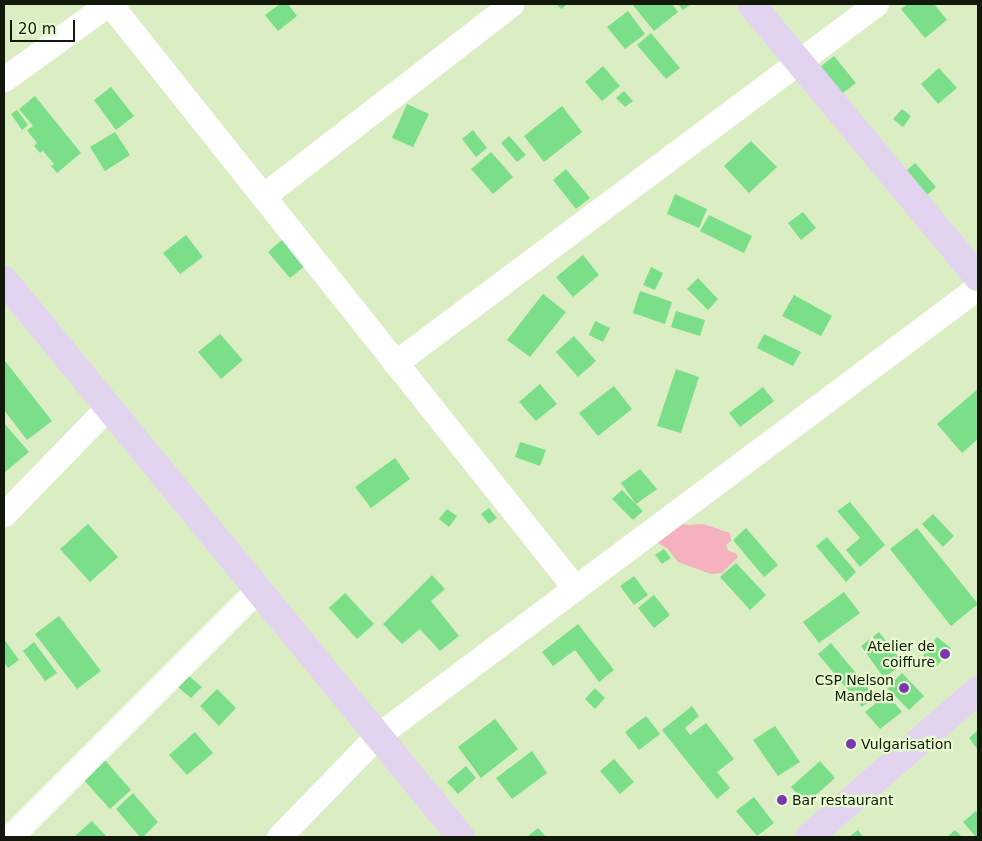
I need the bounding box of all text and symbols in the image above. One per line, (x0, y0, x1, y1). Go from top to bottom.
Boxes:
scale bar (12, 10, 78, 42)
text: 20 m (18, 20, 56, 38)
place label: Atelier de coiffure (867, 638, 935, 670)
marker: Atelier de coiffure (939, 648, 951, 660)
place label: CSP Nelson Mandela (815, 672, 894, 704)
marker: CSP Nelson Mandela (898, 682, 910, 694)
place label: Vulgarisation (861, 736, 952, 752)
marker: Vulgarisation (845, 738, 857, 750)
place label: Bar restaurant (792, 792, 893, 808)
marker: Bar restaurant (776, 794, 788, 806)

